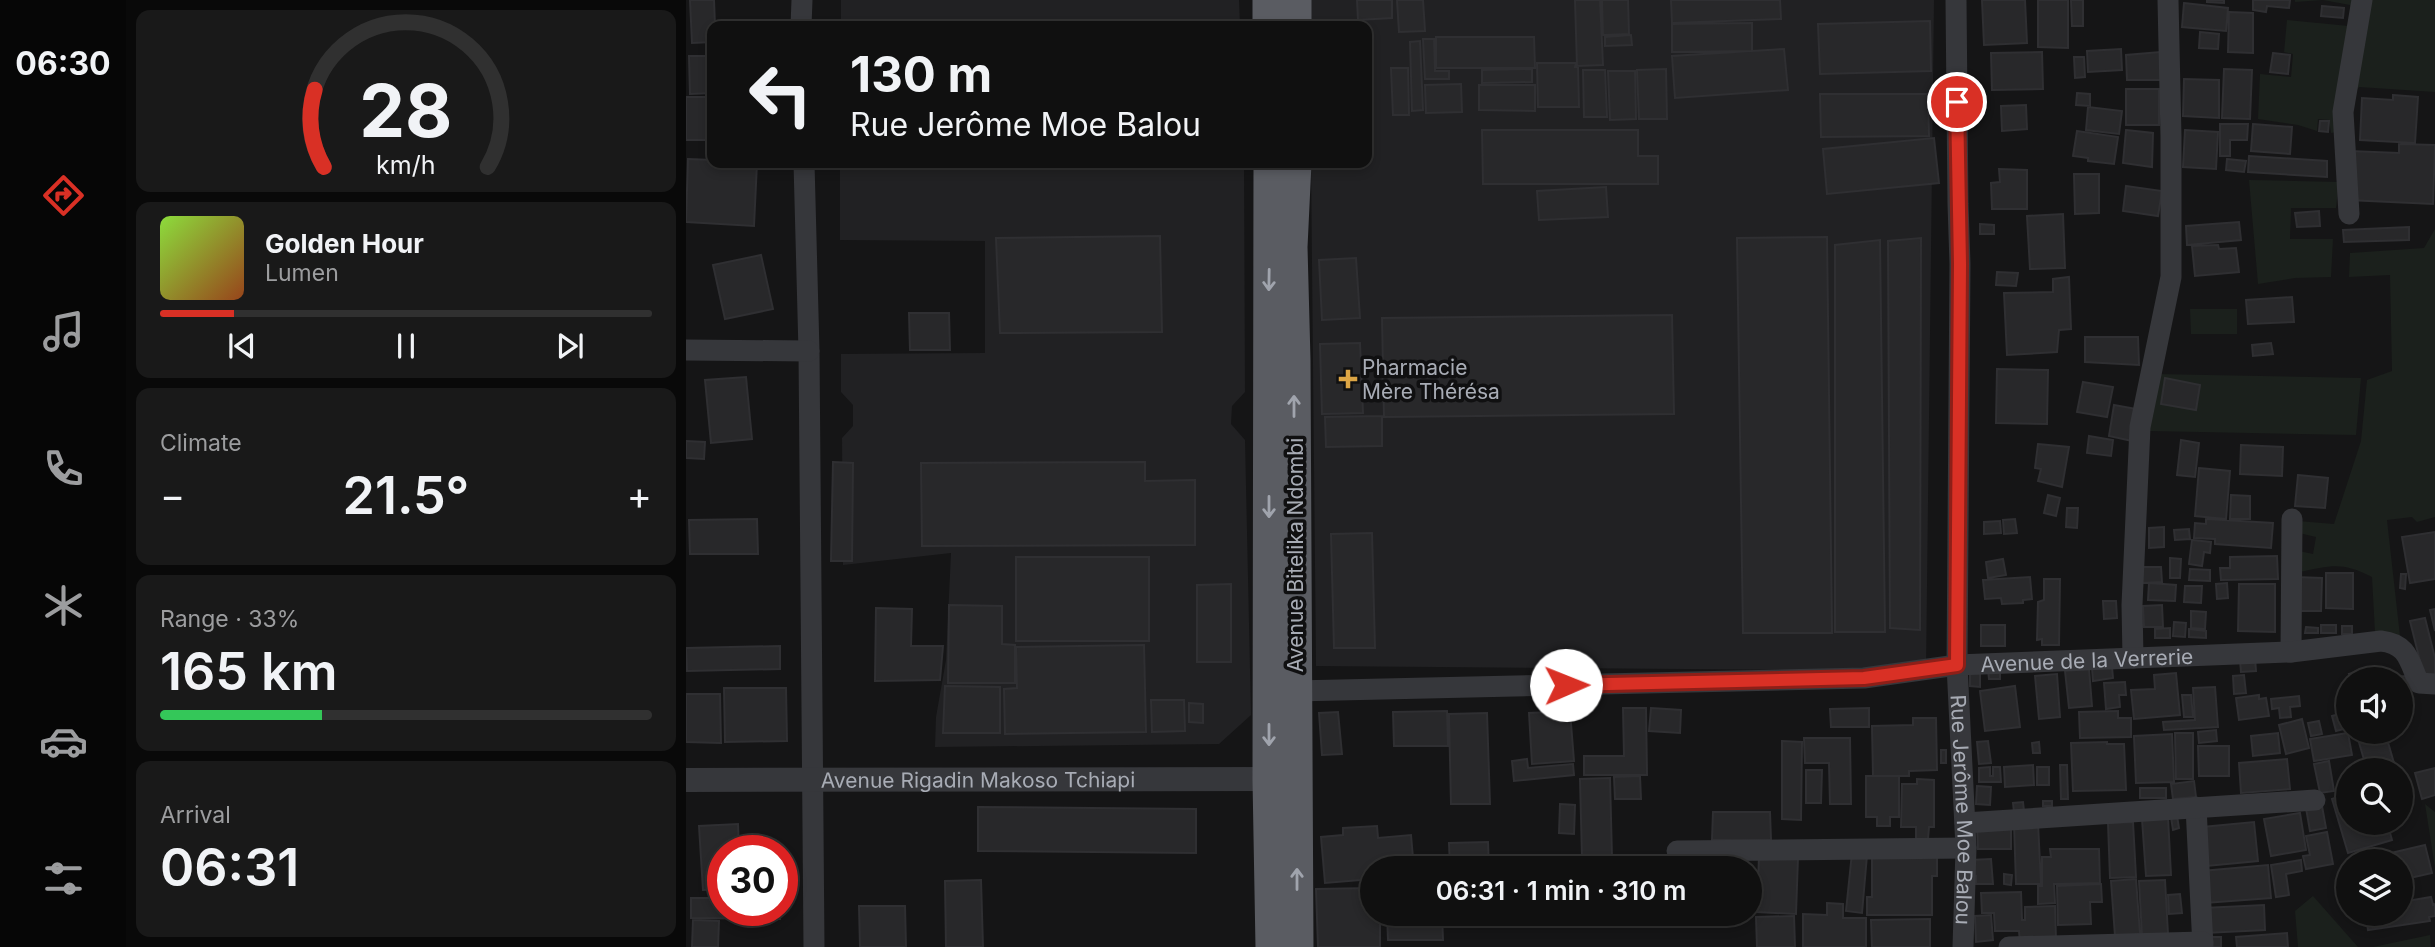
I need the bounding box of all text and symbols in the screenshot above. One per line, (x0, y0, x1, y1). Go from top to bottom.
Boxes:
text: 06:30 (15, 44, 111, 83)
text: 130 m (850, 45, 992, 104)
icon: left (735, 49, 826, 140)
text: 28 (359, 66, 453, 155)
pin (1927, 72, 1987, 132)
icon: arrive (1938, 83, 1976, 121)
text: Rue Jerôme Moe Balou (850, 105, 1201, 144)
text: km/h (376, 150, 436, 180)
icon: directions (39, 171, 88, 220)
text: Golden Hour (265, 228, 424, 259)
text: Lumen (265, 259, 339, 287)
one-way arrow (1263, 268, 1276, 291)
icon: music (39, 307, 88, 356)
icon: previous (223, 327, 261, 365)
icon: pause (387, 327, 425, 365)
icon: next (551, 327, 589, 365)
place label: Pharmacie Mère Thérésa (1362, 355, 1500, 404)
marker: Pharmacie Mère Thérésa (1340, 371, 1356, 387)
one-way arrow (1287, 395, 1301, 418)
text: Climate (160, 429, 242, 457)
street label: Avenue Bitelika Ndombi (1283, 438, 1308, 672)
icon: phone (39, 444, 88, 493)
text: 21.5° (343, 464, 469, 527)
text: − (160, 472, 185, 518)
text: + (627, 472, 652, 518)
one-way arrow (1262, 496, 1276, 519)
icon: climate (39, 581, 88, 630)
text: Range · 33% (160, 605, 299, 633)
text: 165 km (160, 640, 337, 703)
street label: Avenue de la Verrerie (1980, 643, 2194, 677)
position arrow (1529, 648, 1603, 722)
map controls (2336, 667, 2413, 926)
button: sound (2336, 667, 2413, 744)
street label: Rue Jerôme Moe Balou (1946, 694, 1979, 925)
icon: car (39, 717, 88, 766)
one-way arrow (1262, 723, 1276, 746)
button: search (2336, 758, 2413, 835)
street label: Avenue Rigadin Makoso Tchiapi (821, 767, 1135, 792)
text: Arrival (160, 801, 231, 829)
speed limit sign: 30 (707, 835, 798, 926)
text: 06:31 (160, 836, 299, 899)
button: layers (2336, 849, 2413, 926)
icon: filters (39, 854, 88, 903)
one-way arrow (1290, 868, 1303, 891)
text: 06:31 · 1 min · 310 m (1436, 875, 1686, 906)

